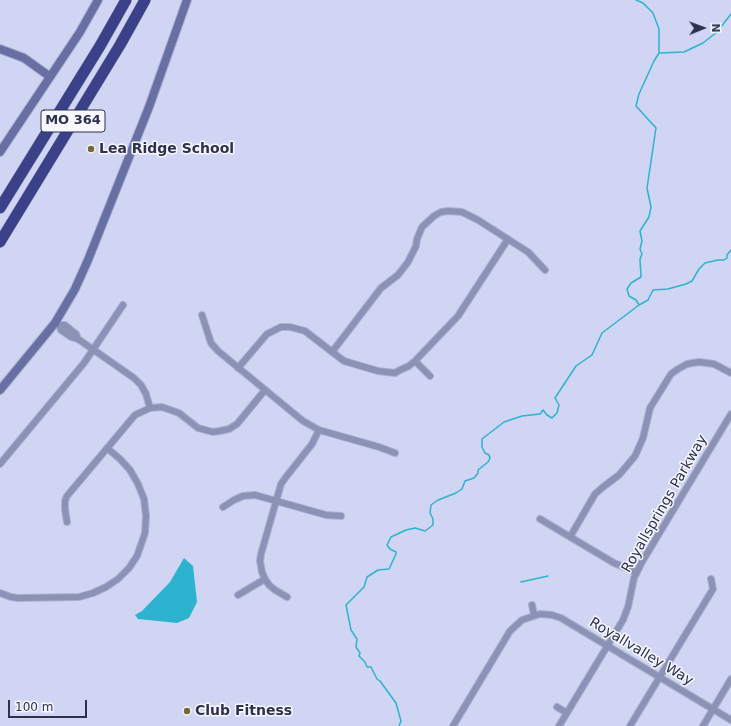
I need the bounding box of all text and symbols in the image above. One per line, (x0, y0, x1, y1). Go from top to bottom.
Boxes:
north arrow (683, 8, 723, 48)
text: N (709, 23, 722, 33)
road number: MO 364 (41, 110, 105, 132)
place label: Lea Ridge School (99, 141, 234, 157)
marker: Lea Ridge School (86, 144, 96, 154)
street label: Royallsprings Parkway (619, 432, 711, 576)
street label: Royallvalley Way (586, 614, 696, 690)
scale bar (10, 692, 89, 718)
text: 100 m (15, 700, 53, 714)
place label: Club Fitness (195, 703, 292, 719)
marker: Club Fitness (182, 706, 192, 716)

